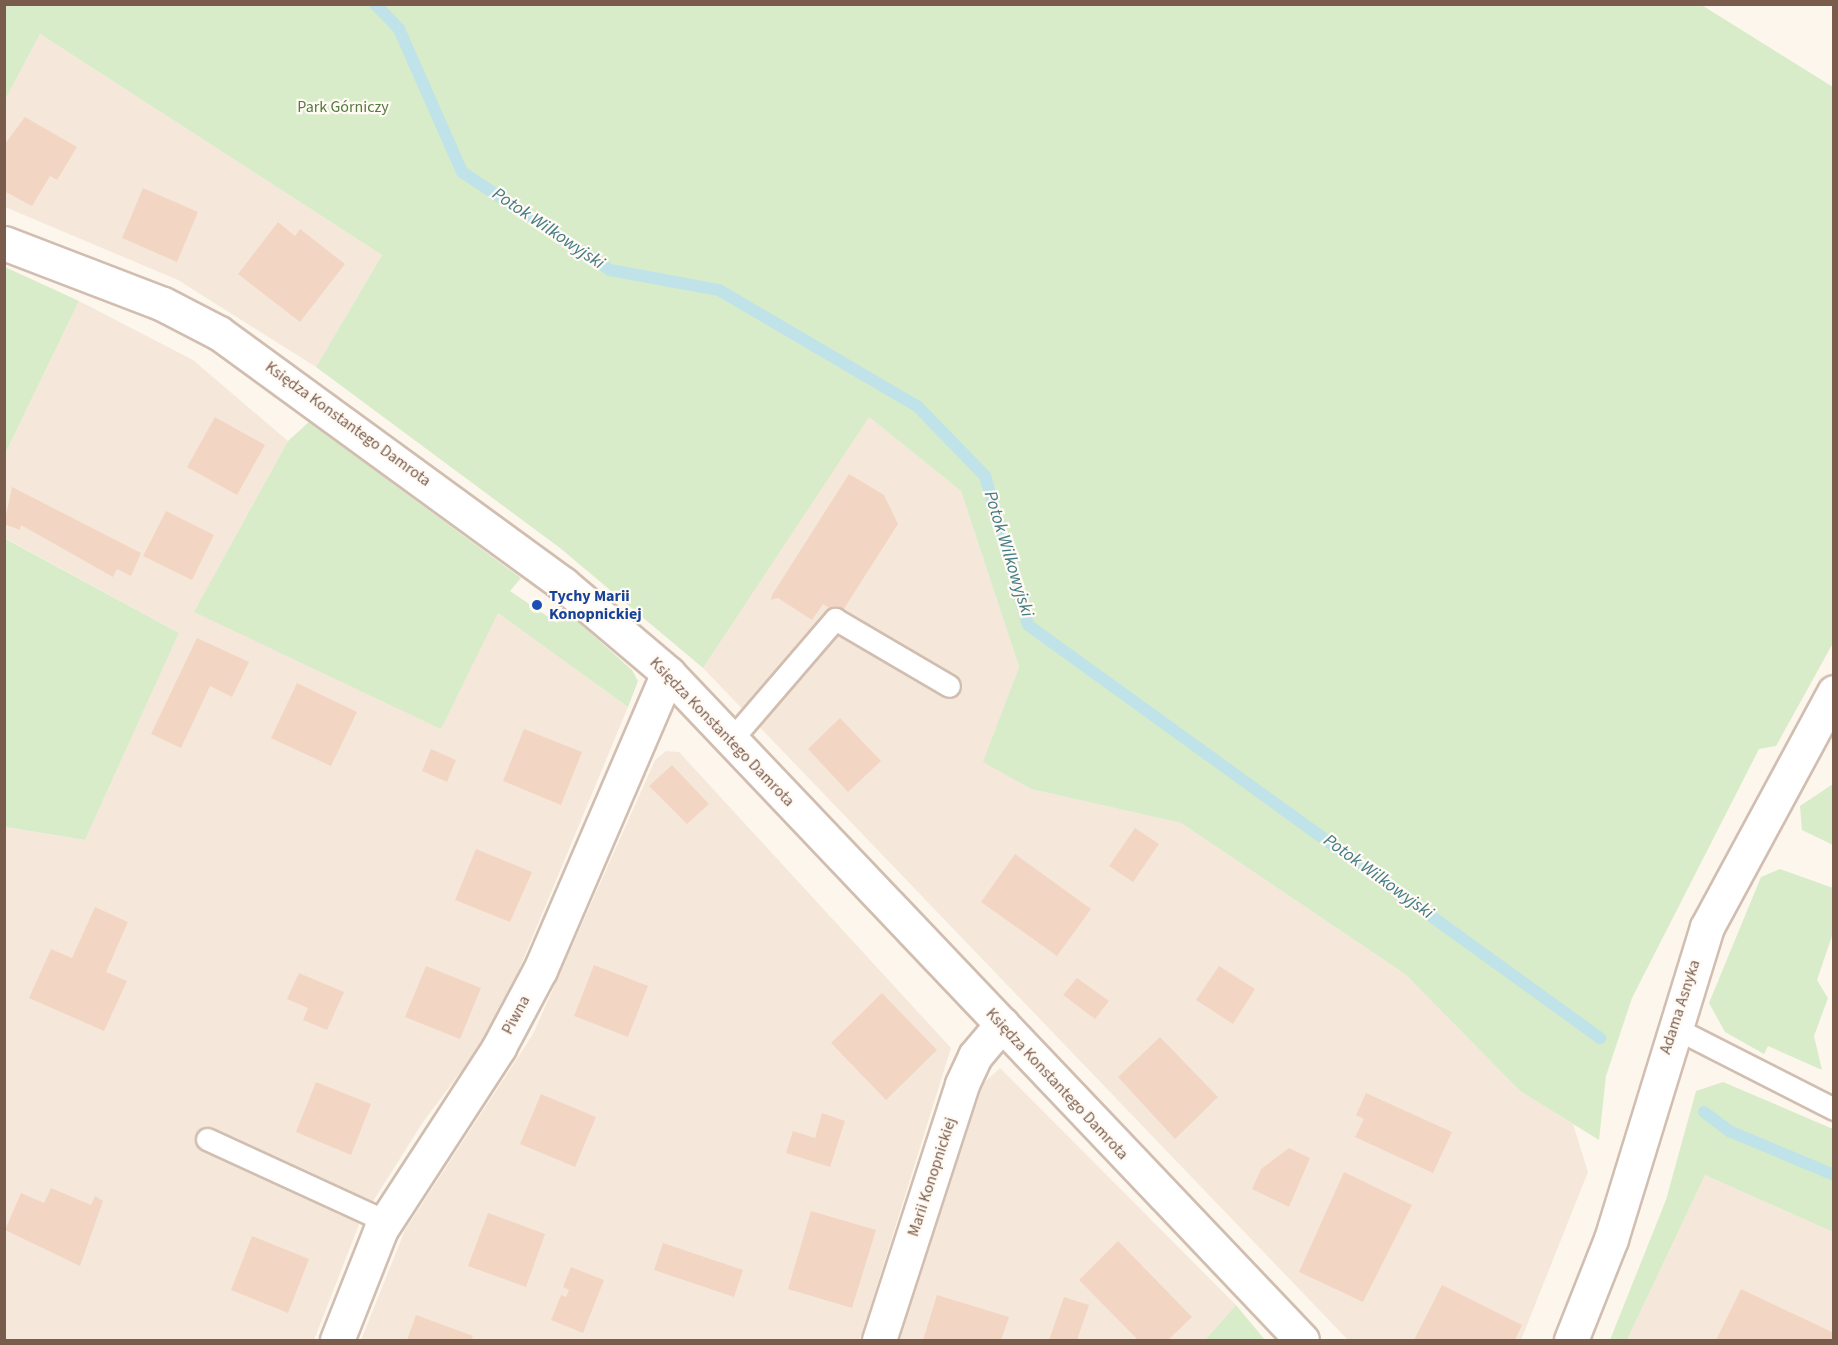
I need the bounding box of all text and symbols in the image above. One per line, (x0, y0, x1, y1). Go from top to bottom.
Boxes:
park label: Park Górniczy (297, 97, 389, 117)
water label: Potok Wilkowyjski (488, 184, 608, 274)
street label: Księdza Konstantego Damrota (261, 357, 435, 491)
water label: Potok Wilkowyjski (979, 488, 1037, 620)
place label: Tychy Marii Konopnickiej (549, 586, 642, 624)
marker: Tychy Marii Konopnickiej (530, 598, 544, 612)
street label: Księdza Konstantego Damrota (646, 653, 798, 811)
water label: Potok Wilkowyjski (1319, 830, 1437, 924)
street label: Adama Asnyka (1656, 957, 1704, 1057)
street label: Piwna (498, 992, 534, 1038)
street label: Księdza Konstantego Damrota (982, 1004, 1132, 1164)
street label: Marii Konopnickiej (904, 1115, 960, 1239)

